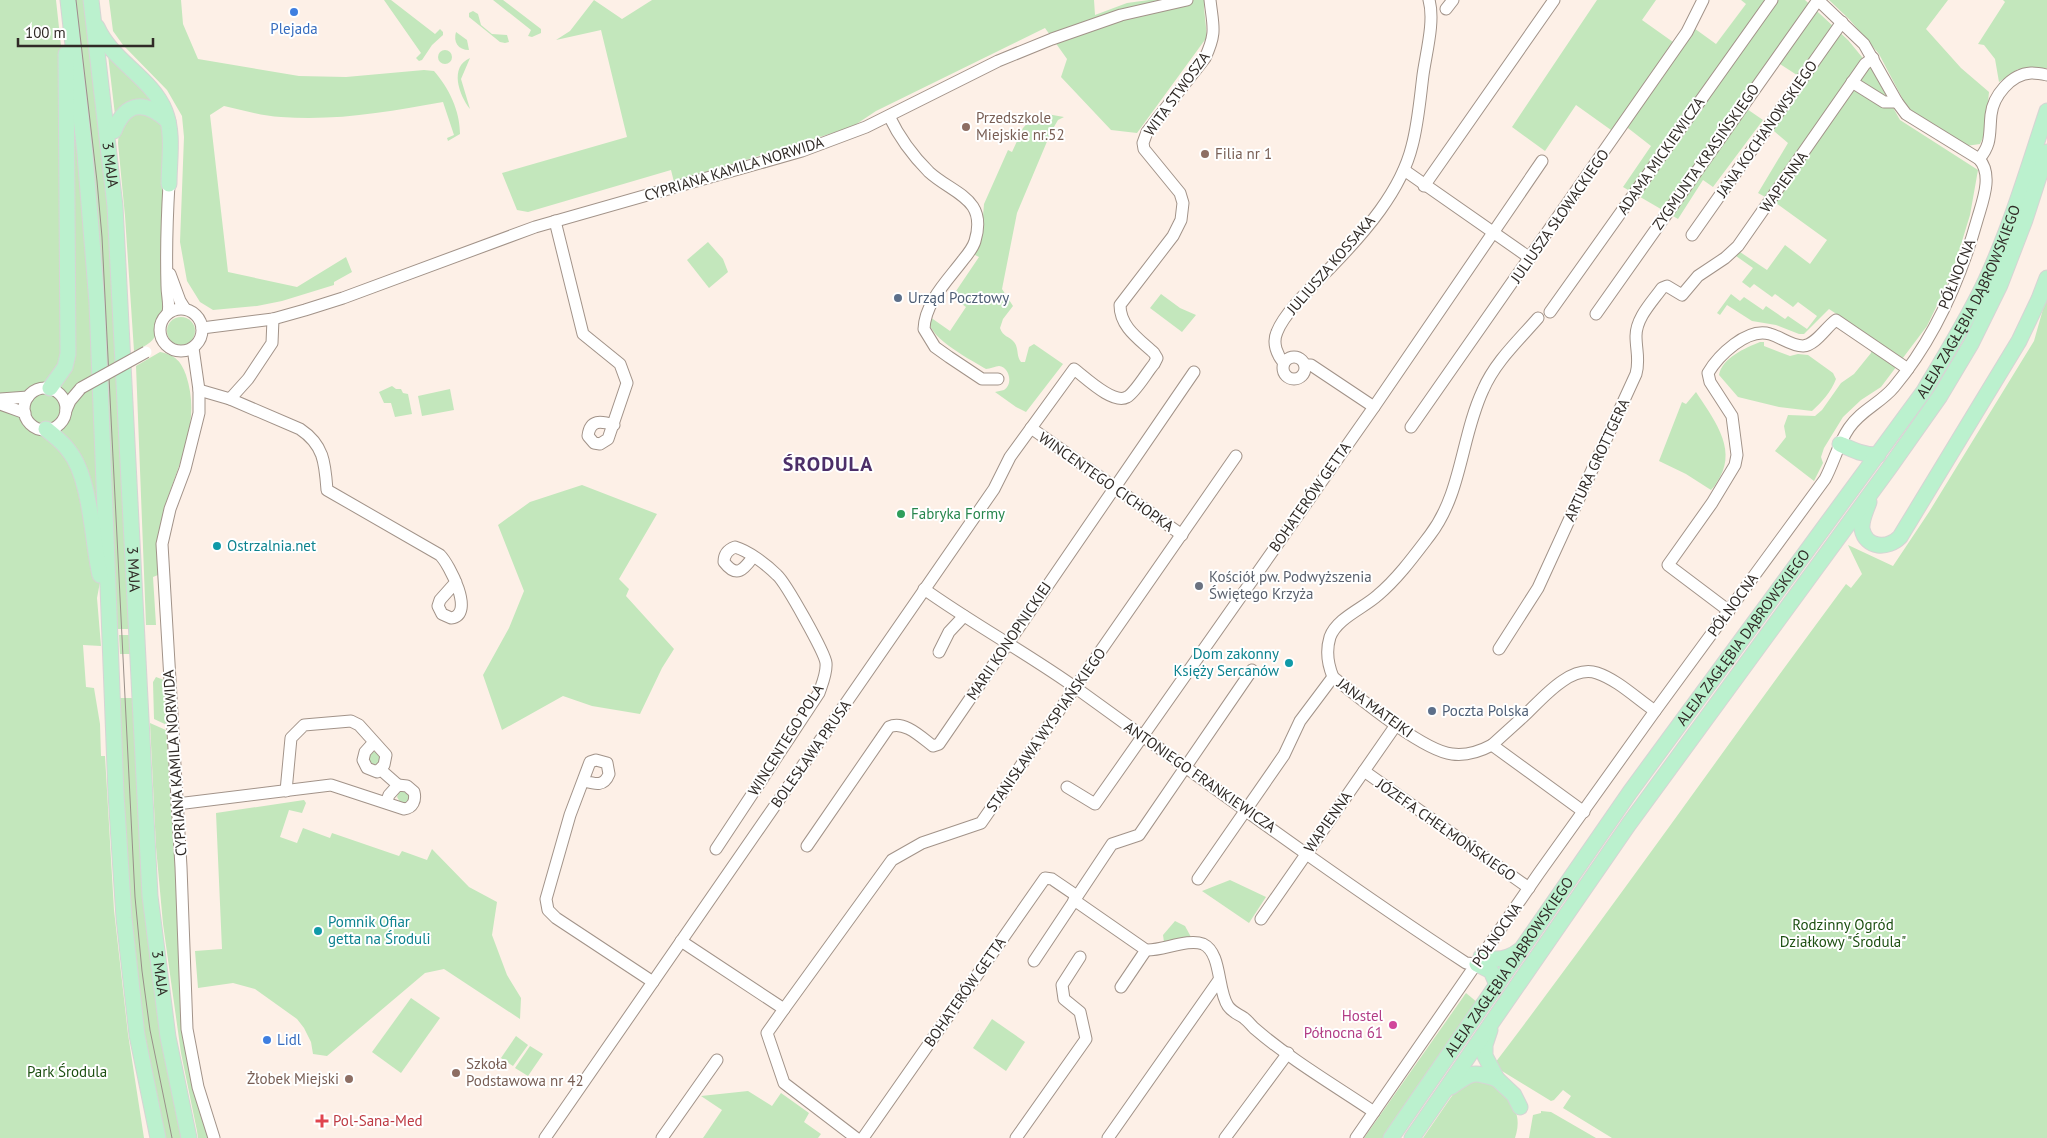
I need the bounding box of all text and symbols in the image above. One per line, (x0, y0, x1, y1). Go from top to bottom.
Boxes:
marker: Plejada (288, 6, 300, 18)
scale bar (18, 15, 152, 47)
place label: Plejada (270, 19, 318, 38)
text: 100 m (25, 23, 66, 42)
street label: WITA STWOSZA (1140, 48, 1214, 140)
street label: JANA KOCHANOWSKIEGO (1712, 57, 1821, 202)
street label: ZYGMUNTA KRASIŃSKIEGO (1648, 80, 1763, 233)
street label: ADAMA MICKIEWICZA (1613, 93, 1708, 218)
place label: Przedszkole Miejskie nr.52 (976, 108, 1065, 144)
marker: Przedszkole Miejskie nr.52 (960, 121, 972, 133)
street label: CYPRIANA KAMILA NORWIDA (642, 132, 826, 205)
street label: 3 MAJA (99, 141, 123, 189)
place label: Filia nr 1 (1215, 144, 1272, 163)
street label: JULIUSZA SŁOWACKIEGO (1506, 145, 1613, 287)
street label: WAPIENNA (1756, 147, 1812, 216)
marker: Filia nr 1 (1199, 148, 1211, 160)
street label: ALEJA ZAGŁĘBIA DĄBROWSKIEGO (1912, 202, 2024, 402)
street label: JULIUSZA KOSSAKA (1282, 211, 1379, 319)
street label: PÓŁNOCNA (1934, 236, 1979, 312)
place label: Urząd Pocztowy (908, 288, 1009, 307)
marker: Urząd Pocztowy (892, 292, 904, 304)
street label: ARTURA GROTTGERA (1560, 395, 1633, 524)
street label: WINCENTEGO CICHOPKA (1035, 428, 1178, 536)
street label: BOHATERÓW GETTA (1265, 438, 1355, 555)
district label: ŚRODULA (783, 451, 873, 477)
place label: Fabryka Formy (911, 504, 1005, 523)
marker: Fabryka Formy (895, 508, 907, 520)
place label: Ostrzalnia.net (227, 536, 316, 555)
marker: Ostrzalnia.net (211, 540, 223, 552)
street label: ALEJA ZAGŁĘBIA DĄBROWSKIEGO (1672, 545, 1814, 729)
street label: 3 MAJA (123, 546, 145, 593)
place label: Kościół pw. Podwyższenia Świętego Krzyża (1209, 567, 1372, 603)
street label: PÓŁNOCNA (1703, 569, 1762, 640)
street label: MARII KONOPNICKIEJ (962, 578, 1055, 704)
marker: Kościół pw. Podwyższenia Świętego Krzyża (1193, 580, 1205, 592)
street label: STANISŁAWA WYSPIAŃSKIEGO (982, 644, 1110, 815)
place label: Dom zakonny Księży Sercanów (1173, 644, 1279, 680)
marker: Dom zakonny Księży Sercanów (1283, 657, 1295, 669)
street label: CYPRIANA KAMILA NORWIDA (159, 669, 190, 857)
street label: JANA MATEJKI (1333, 673, 1417, 742)
street label: WINCENTEGO POLA (743, 680, 828, 799)
street label: BOLESŁAWA PRUSA (766, 696, 855, 811)
place label: Poczta Polska (1442, 701, 1529, 720)
marker: Poczta Polska (1426, 705, 1438, 717)
street label: ANTONIEGO FRANKIEWICZA (1121, 717, 1280, 836)
street label: JÓZEFA CHEŁMOŃSKIEGO (1372, 774, 1520, 885)
street label: WAPIENNA (1300, 787, 1356, 856)
street label: ALEJA ZAGŁĘBIA DĄBROWSKIEGO (1440, 873, 1577, 1060)
street label: PÓŁNOCNA (1468, 899, 1526, 970)
place label: Pomnik Ofiar getta na Środuli (328, 912, 431, 948)
park label: Rodzinny Ogród Działkowy "Środula" (1780, 915, 1906, 951)
marker: Pomnik Ofiar getta na Środuli (312, 925, 324, 937)
street label: BOHATERÓW GETTA (920, 933, 1010, 1050)
street label: 3 MAJA (148, 949, 173, 997)
place label: Hostel Północna 61 (1304, 1006, 1384, 1042)
marker: Hostel Północna 61 (1387, 1019, 1399, 1031)
place label: Lidl (277, 1030, 302, 1049)
marker: Lidl (261, 1034, 273, 1046)
place label: Szkoła Podstawowa nr 42 (466, 1054, 584, 1090)
park label: Park Środula (27, 1062, 107, 1081)
marker: Szkoła Podstawowa nr 42 (450, 1067, 462, 1079)
place label: Żłobek Miejski (247, 1069, 339, 1088)
marker: Żłobek Miejski (343, 1073, 355, 1085)
place label: Pol-Sana-Med (333, 1111, 423, 1130)
marker: Pol-Sana-Med (315, 1114, 329, 1128)

